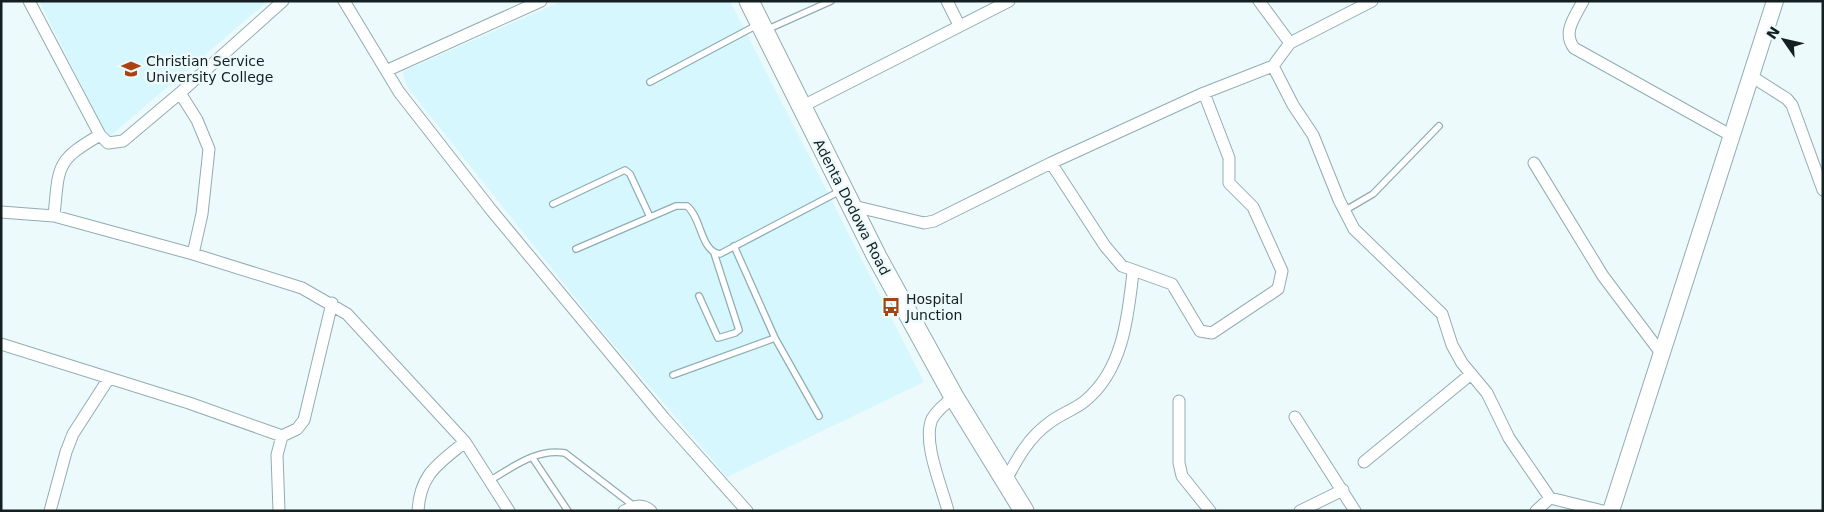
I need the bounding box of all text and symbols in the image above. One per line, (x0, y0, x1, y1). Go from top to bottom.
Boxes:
north arrow (1759, 15, 1809, 65)
text: N (1763, 23, 1783, 42)
place label: Christian Service University College (146, 53, 273, 85)
school or university icon: Christian Service University College (120, 58, 142, 80)
street label: Adenta Dodowa Road (811, 136, 893, 278)
place label: Hospital Junction (905, 291, 963, 323)
bus stop icon: Hospital Junction (880, 296, 902, 318)

